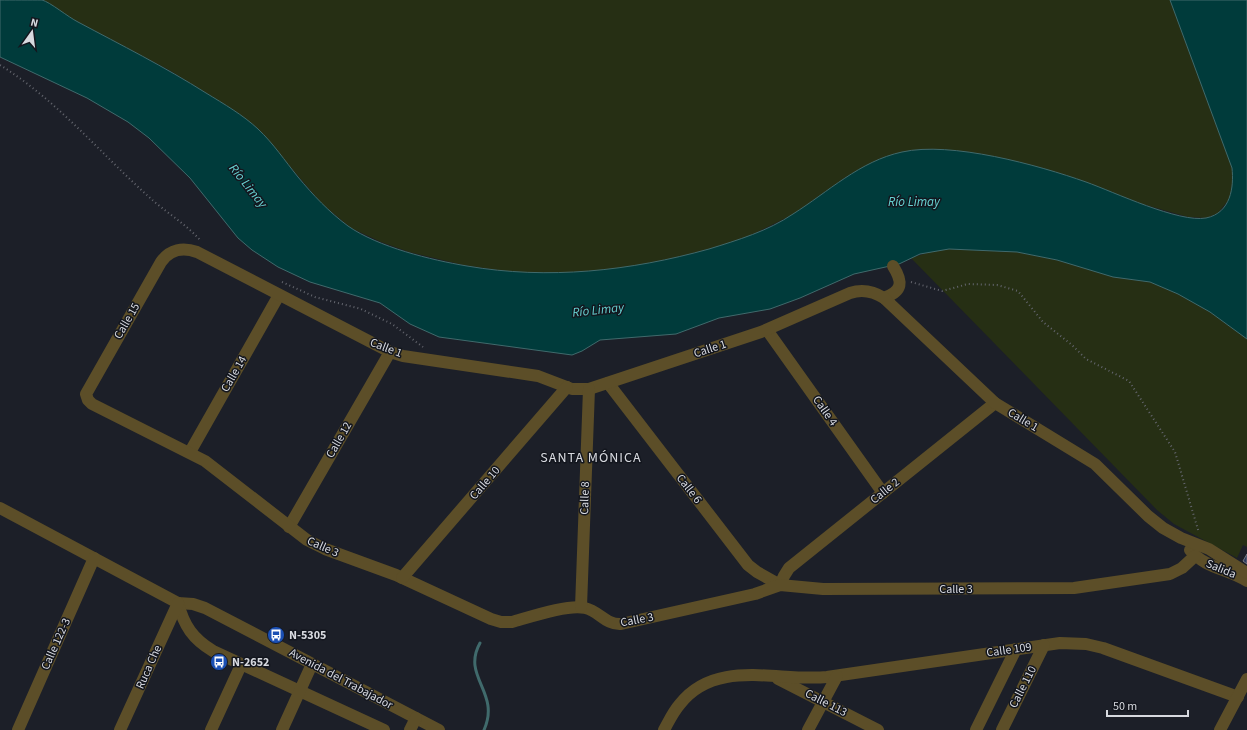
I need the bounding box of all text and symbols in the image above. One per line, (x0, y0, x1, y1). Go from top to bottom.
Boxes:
north arrow (12, 12, 52, 52)
text: N (29, 15, 40, 31)
water label: Río Limay (225, 160, 272, 213)
water label: Río Limay (888, 193, 941, 211)
water label: Río Limay (571, 298, 626, 322)
street label: Calle 15 (110, 300, 144, 342)
street label: Calle 1 (367, 334, 405, 362)
street label: Calle 1 (692, 336, 729, 362)
street label: Calle 14 (217, 353, 251, 395)
street label: Calle 4 (808, 392, 842, 430)
street label: Calle 1 (1004, 404, 1042, 436)
street label: Calle 12 (322, 419, 356, 461)
district label: SANTA MÓNICA (540, 448, 642, 468)
street label: Calle 10 (466, 463, 504, 503)
street label: Calle 6 (672, 471, 706, 507)
street label: Calle 2 (867, 474, 903, 508)
street label: Calle 8 (576, 481, 594, 515)
street label: Calle 3 (304, 532, 342, 562)
street label: Salida (1203, 555, 1239, 583)
street label: Calle 3 (939, 581, 973, 598)
street label: Calle 3 (619, 608, 655, 632)
street label: Calle 122-3 (37, 615, 75, 673)
bus stop icon: N-5305 (266, 625, 286, 645)
place label: N-5305 (289, 627, 326, 644)
street label: Calle 109 (985, 638, 1033, 662)
street label: Ruca Che (132, 642, 166, 692)
street label: Avenida del Trabajador (286, 644, 397, 714)
bus stop icon: N-2652 (209, 652, 229, 672)
place label: N-2652 (232, 654, 269, 671)
street label: Calle 110 (1005, 663, 1041, 711)
street label: Calle 113 (802, 685, 850, 721)
scale bar (1107, 692, 1188, 718)
text: 50 m (1113, 698, 1137, 715)

